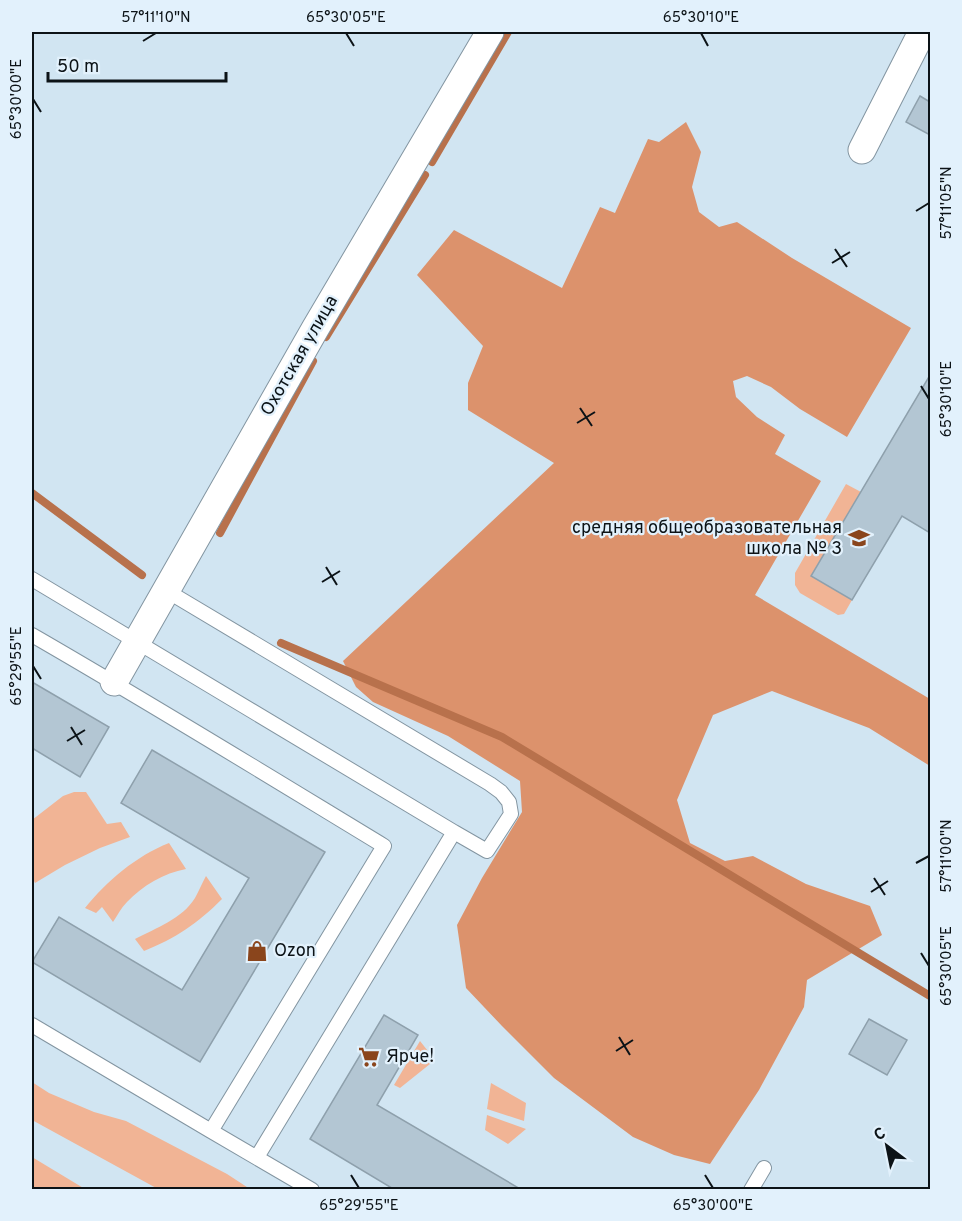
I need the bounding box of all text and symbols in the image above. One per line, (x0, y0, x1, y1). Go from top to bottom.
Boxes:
text: 57°11'10"N (121, 9, 191, 28)
text: 65°30'05"E (306, 9, 386, 28)
text: 65°30'10"E (663, 9, 739, 28)
scale bar (48, 45, 226, 83)
text: 50 m (57, 56, 99, 79)
text: 65°30'00"E (8, 59, 27, 139)
text: 57°11'05"N (938, 166, 957, 240)
street label: Охотская улица (256, 292, 344, 420)
text: 65°30'10"E (938, 361, 957, 437)
place label: средняя общеобразовательная школа № 3 (572, 517, 842, 561)
school or university icon: средняя общеобразовательная школа № 3 (847, 526, 871, 550)
text: 65°29'55"E (8, 626, 27, 706)
text: 57°11'00"N (938, 819, 957, 893)
text: 65°30'05"E (938, 926, 957, 1006)
shop icon: Ozon (245, 939, 269, 963)
place label: Ozon (274, 940, 316, 963)
supermarket icon: Ярче! (357, 1045, 381, 1069)
place label: Ярче! (386, 1046, 434, 1069)
north arrow (857, 1116, 917, 1176)
text: С (870, 1124, 890, 1146)
text: 65°29'55"E (319, 1197, 399, 1216)
text: 65°30'00"E (673, 1197, 753, 1216)

